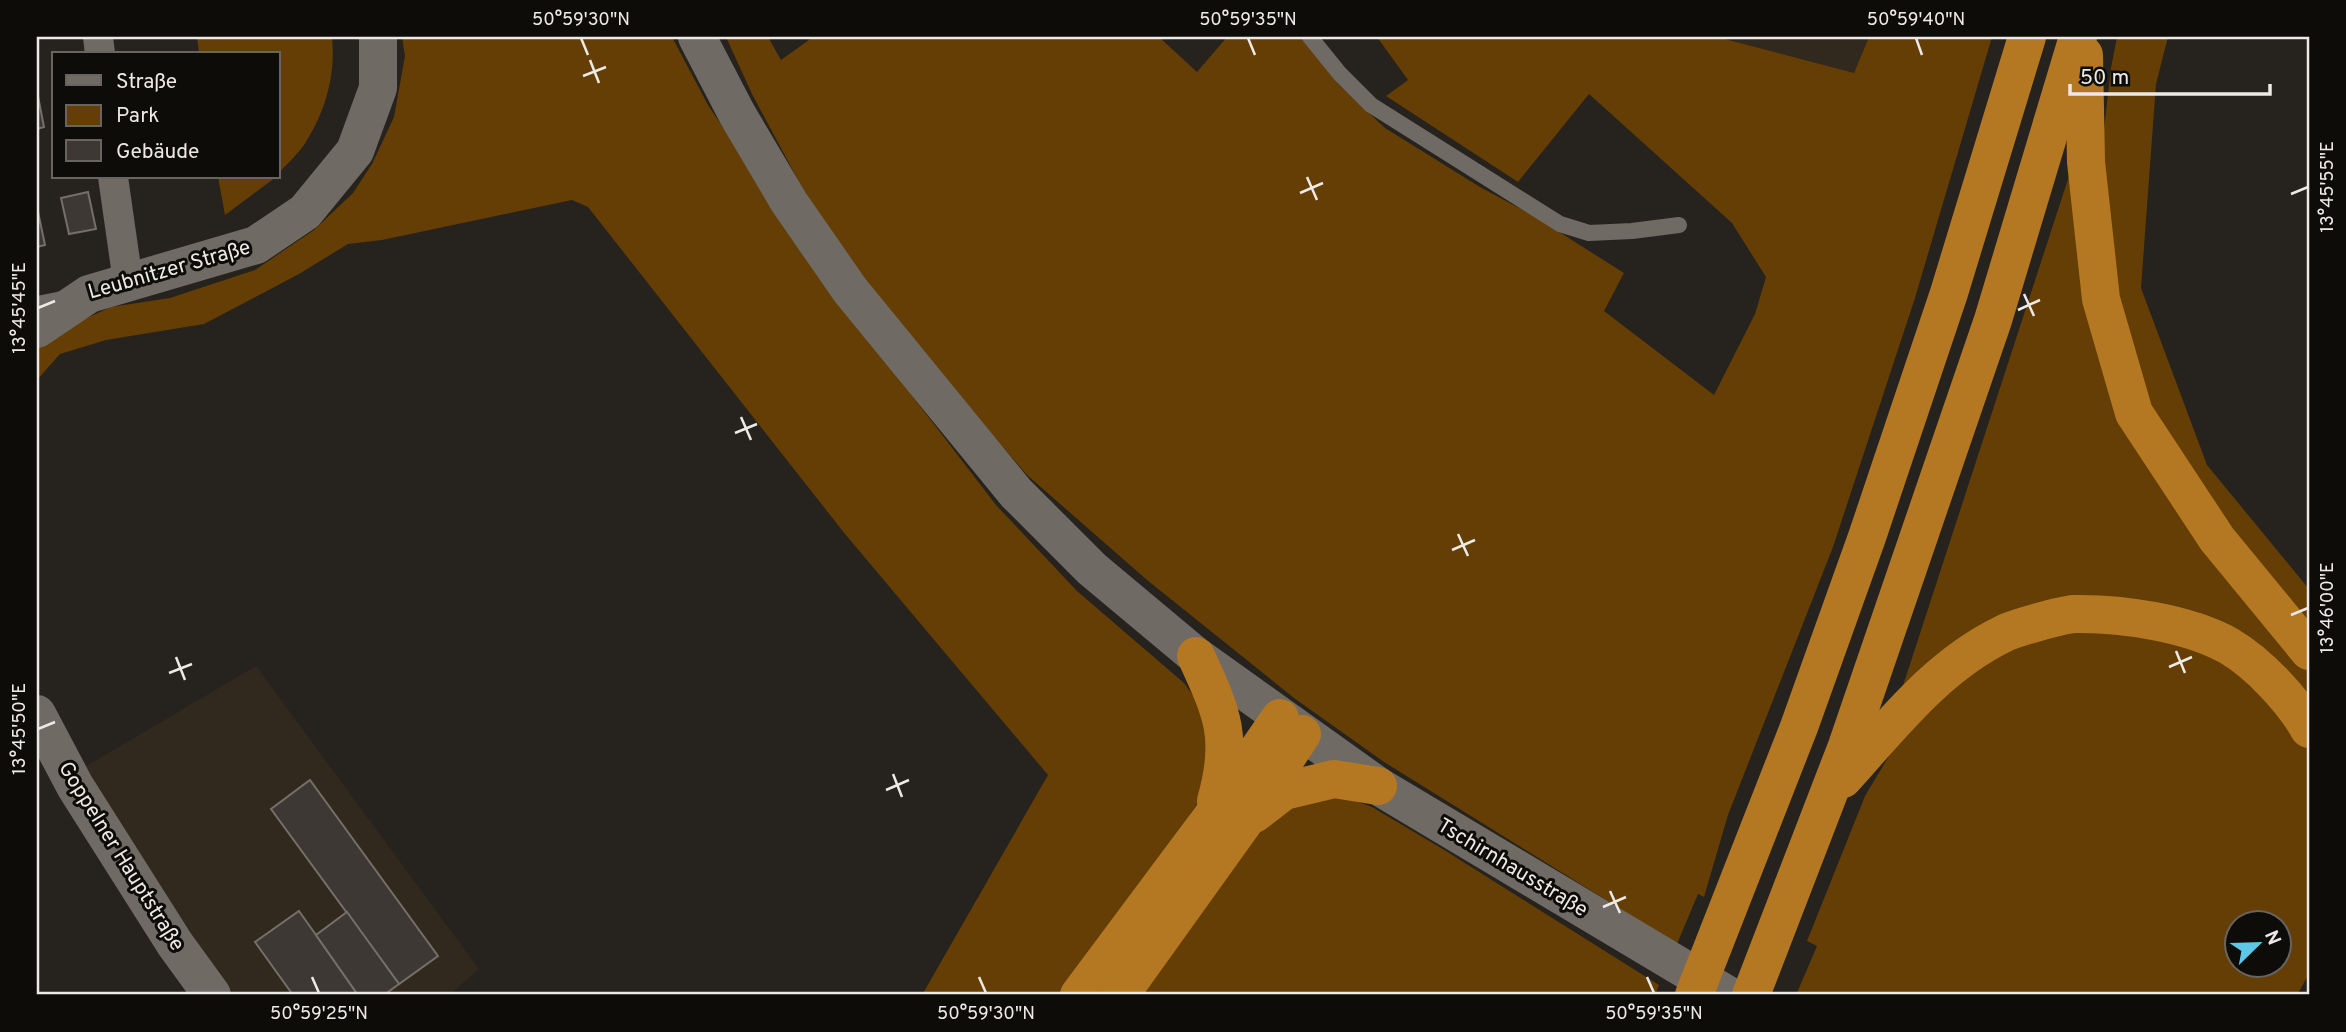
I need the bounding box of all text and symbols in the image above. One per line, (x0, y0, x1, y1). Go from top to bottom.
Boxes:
text: 50°59'30"N (532, 9, 630, 32)
text: 50°59'35"N (1199, 9, 1297, 32)
text: 50°59'40"N (1867, 9, 1965, 32)
legend (52, 52, 280, 178)
scale bar (2070, 52, 2269, 96)
text: 50 m (2080, 65, 2129, 92)
text: Straße (116, 69, 177, 96)
text: Park (116, 103, 159, 130)
text: Gebäude (116, 139, 199, 166)
text: 13°45'55"E (2317, 141, 2340, 233)
street label: Leubnitzer Straße (85, 234, 254, 307)
text: 13°45'45"E (9, 262, 32, 354)
text: 13°46'00"E (2317, 562, 2340, 654)
text: 13°45'50"E (9, 683, 32, 775)
street label: Goppelner Hauptstraße (51, 757, 190, 957)
street label: Tschirnhausstraße (1432, 813, 1592, 924)
north arrow (2224, 909, 2294, 979)
text: N (2258, 927, 2286, 949)
text: 50°59'25"N (270, 1003, 368, 1026)
text: 50°59'30"N (937, 1003, 1035, 1026)
text: 50°59'35"N (1605, 1003, 1703, 1026)

